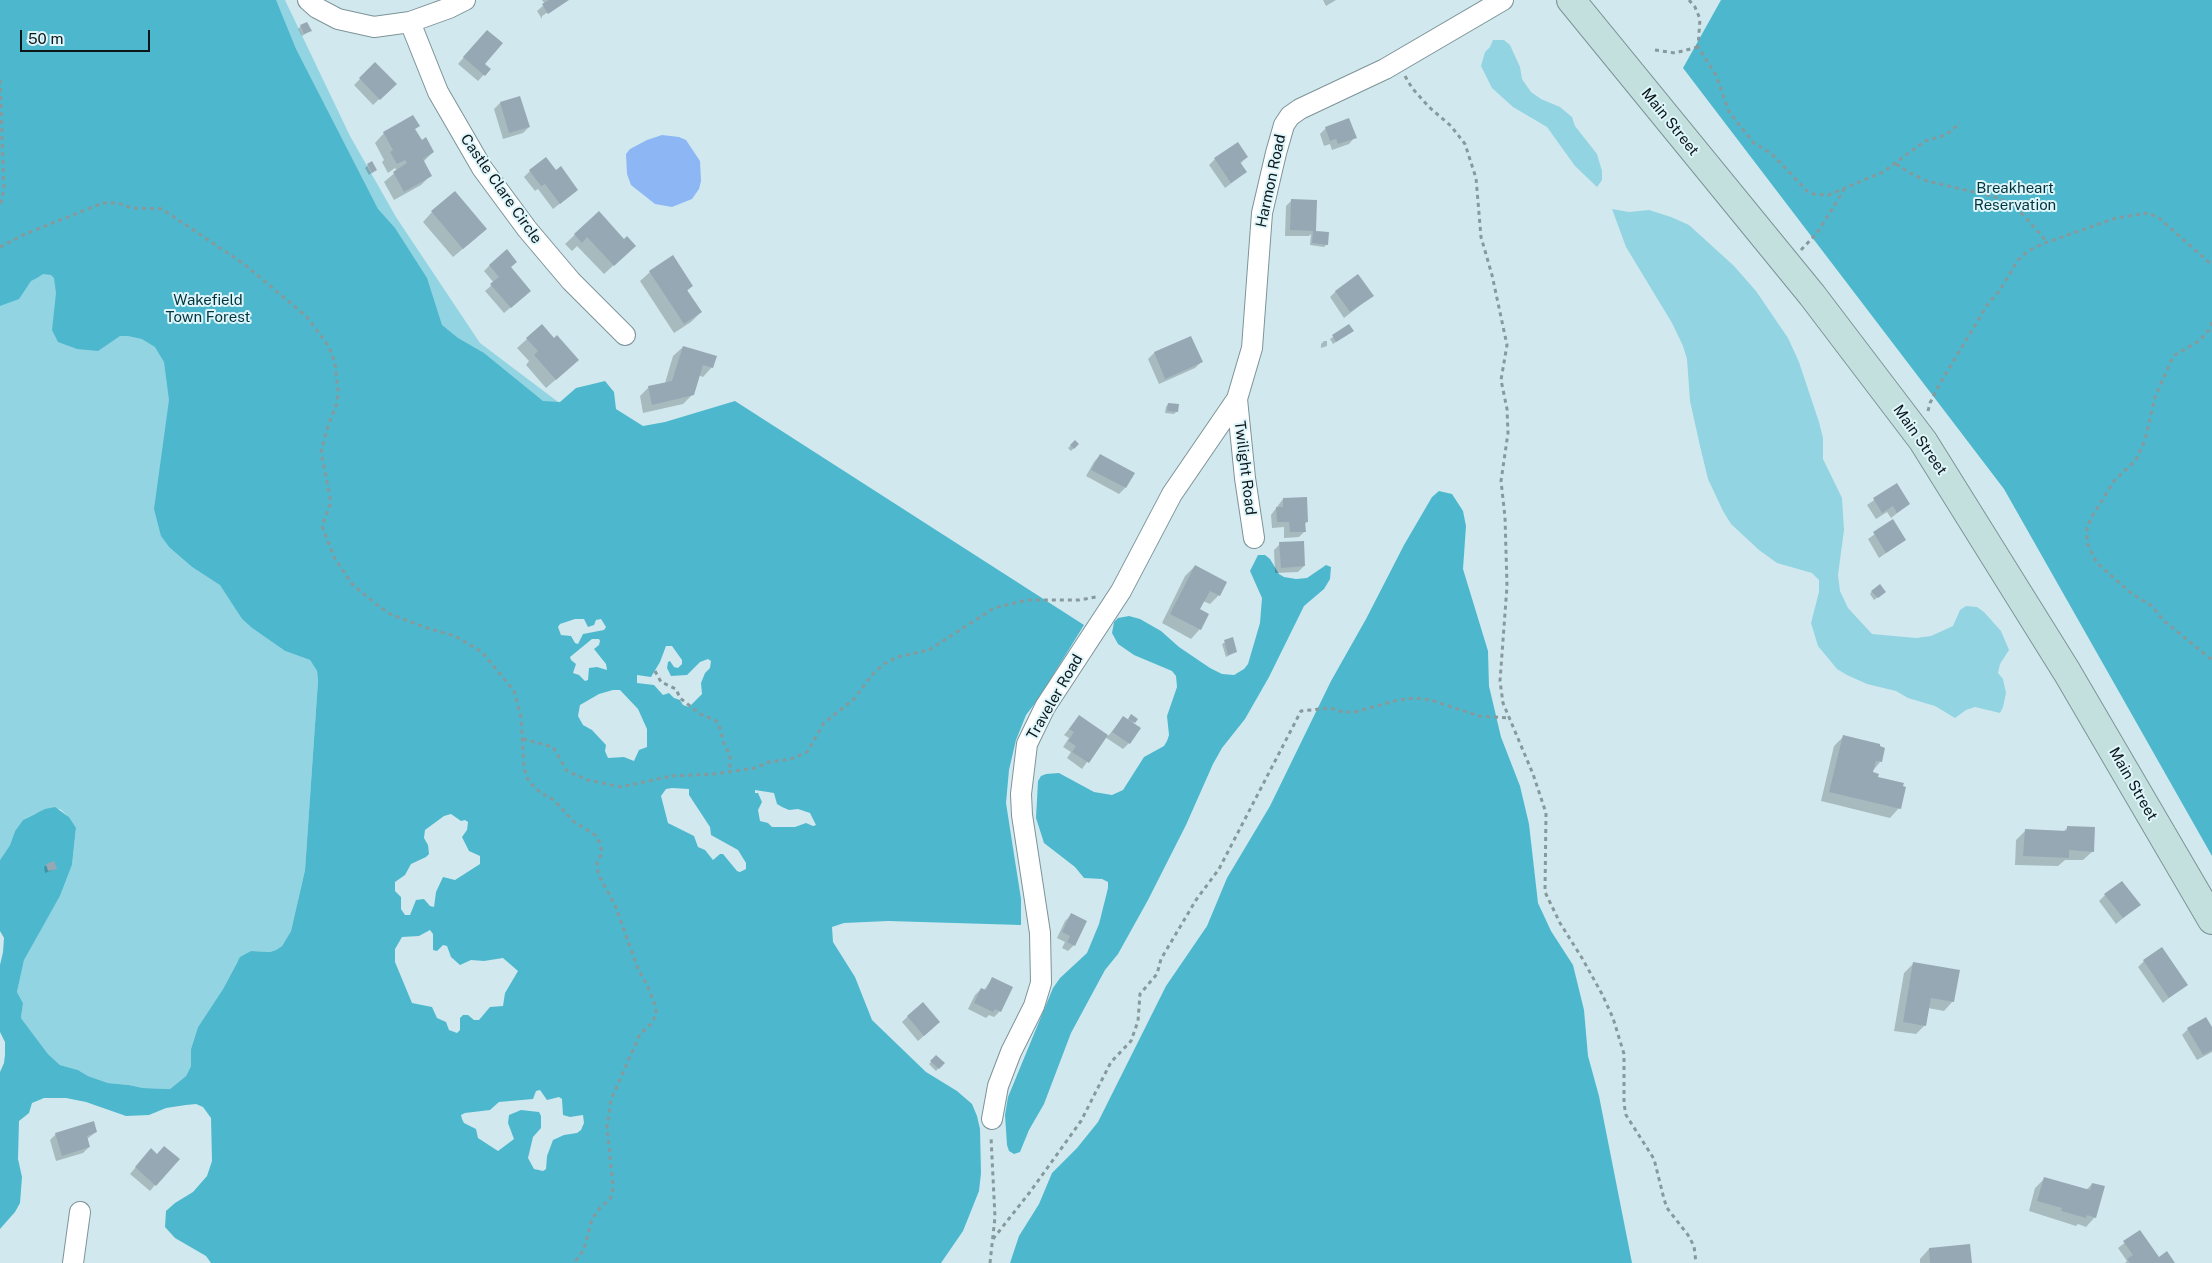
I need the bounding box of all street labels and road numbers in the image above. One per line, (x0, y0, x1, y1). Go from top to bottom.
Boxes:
street label: Main Street (1637, 85, 1703, 159)
street label: Castle Clare Circle (456, 131, 546, 247)
street label: Harmon Road (1252, 133, 1290, 229)
street label: Main Street (1889, 401, 1951, 479)
street label: Twilight Road (1230, 420, 1260, 516)
street label: Traveler Road (1023, 651, 1087, 743)
street label: Main Street (2105, 744, 2161, 824)

